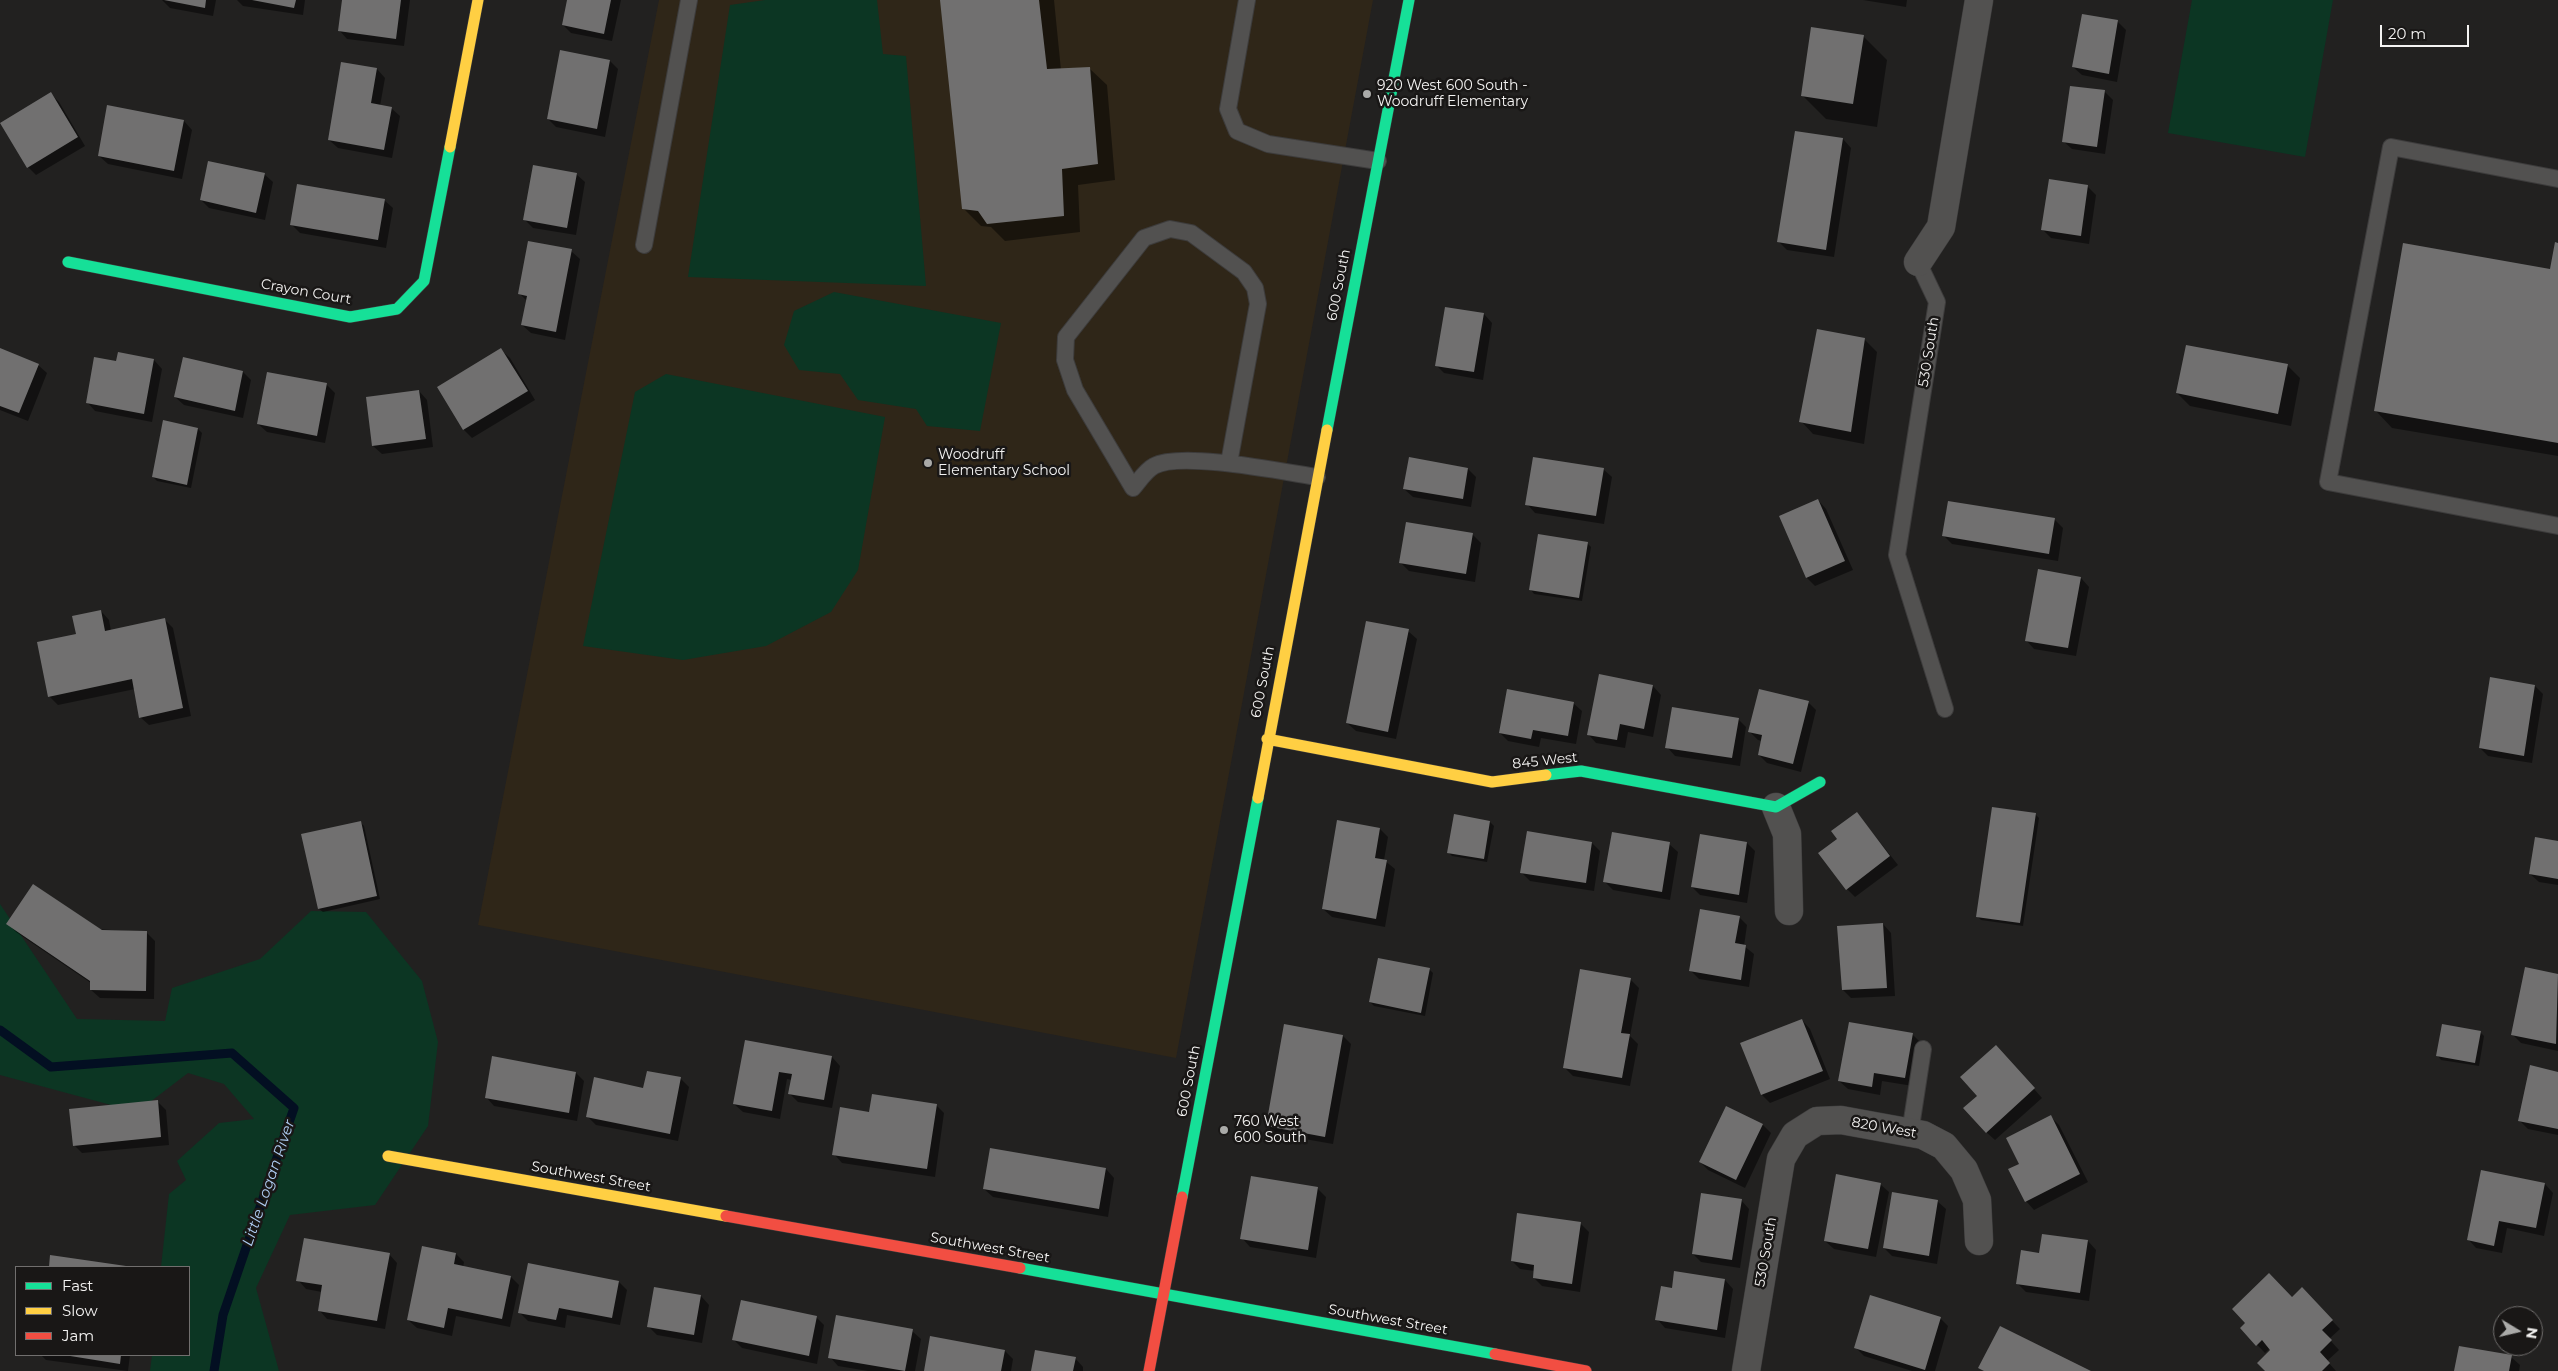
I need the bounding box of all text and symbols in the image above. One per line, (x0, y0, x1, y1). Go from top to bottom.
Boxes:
scale bar (2383, 15, 2472, 47)
text: 20 m (2388, 24, 2426, 43)
place label: 920 West 600 South - Woodruff Elementary (1377, 78, 1528, 110)
marker: 920 West 600 South - Woodruff Elementary (1361, 88, 1373, 100)
street label: 600 South (1324, 248, 1354, 322)
street label: Crayon Court (259, 276, 353, 308)
street label: 530 South (1915, 316, 1943, 388)
place label: Woodruff Elementary School (938, 447, 1070, 480)
marker: Woodruff Elementary School (922, 457, 934, 469)
street label: 600 South (1248, 645, 1278, 719)
street label: 845 West (1512, 749, 1578, 773)
street label: 600 South (1174, 1044, 1204, 1118)
place label: 760 West 600 South (1234, 1114, 1307, 1146)
street label: 820 West (1850, 1114, 1918, 1142)
water label: Little Logan River (239, 1117, 299, 1249)
marker: 760 West 600 South (1218, 1124, 1230, 1136)
street label: Southwest Street (530, 1158, 652, 1196)
street label: 530 South (1752, 1216, 1780, 1288)
street label: Southwest Street (929, 1229, 1051, 1267)
legend (15, 1266, 190, 1356)
text: Fast (62, 1276, 93, 1295)
text: Slow (62, 1301, 98, 1320)
street label: Southwest Street (1327, 1301, 1449, 1339)
north arrow (2493, 1306, 2543, 1356)
text: Jam (62, 1326, 94, 1345)
text: N (2522, 1326, 2542, 1340)

